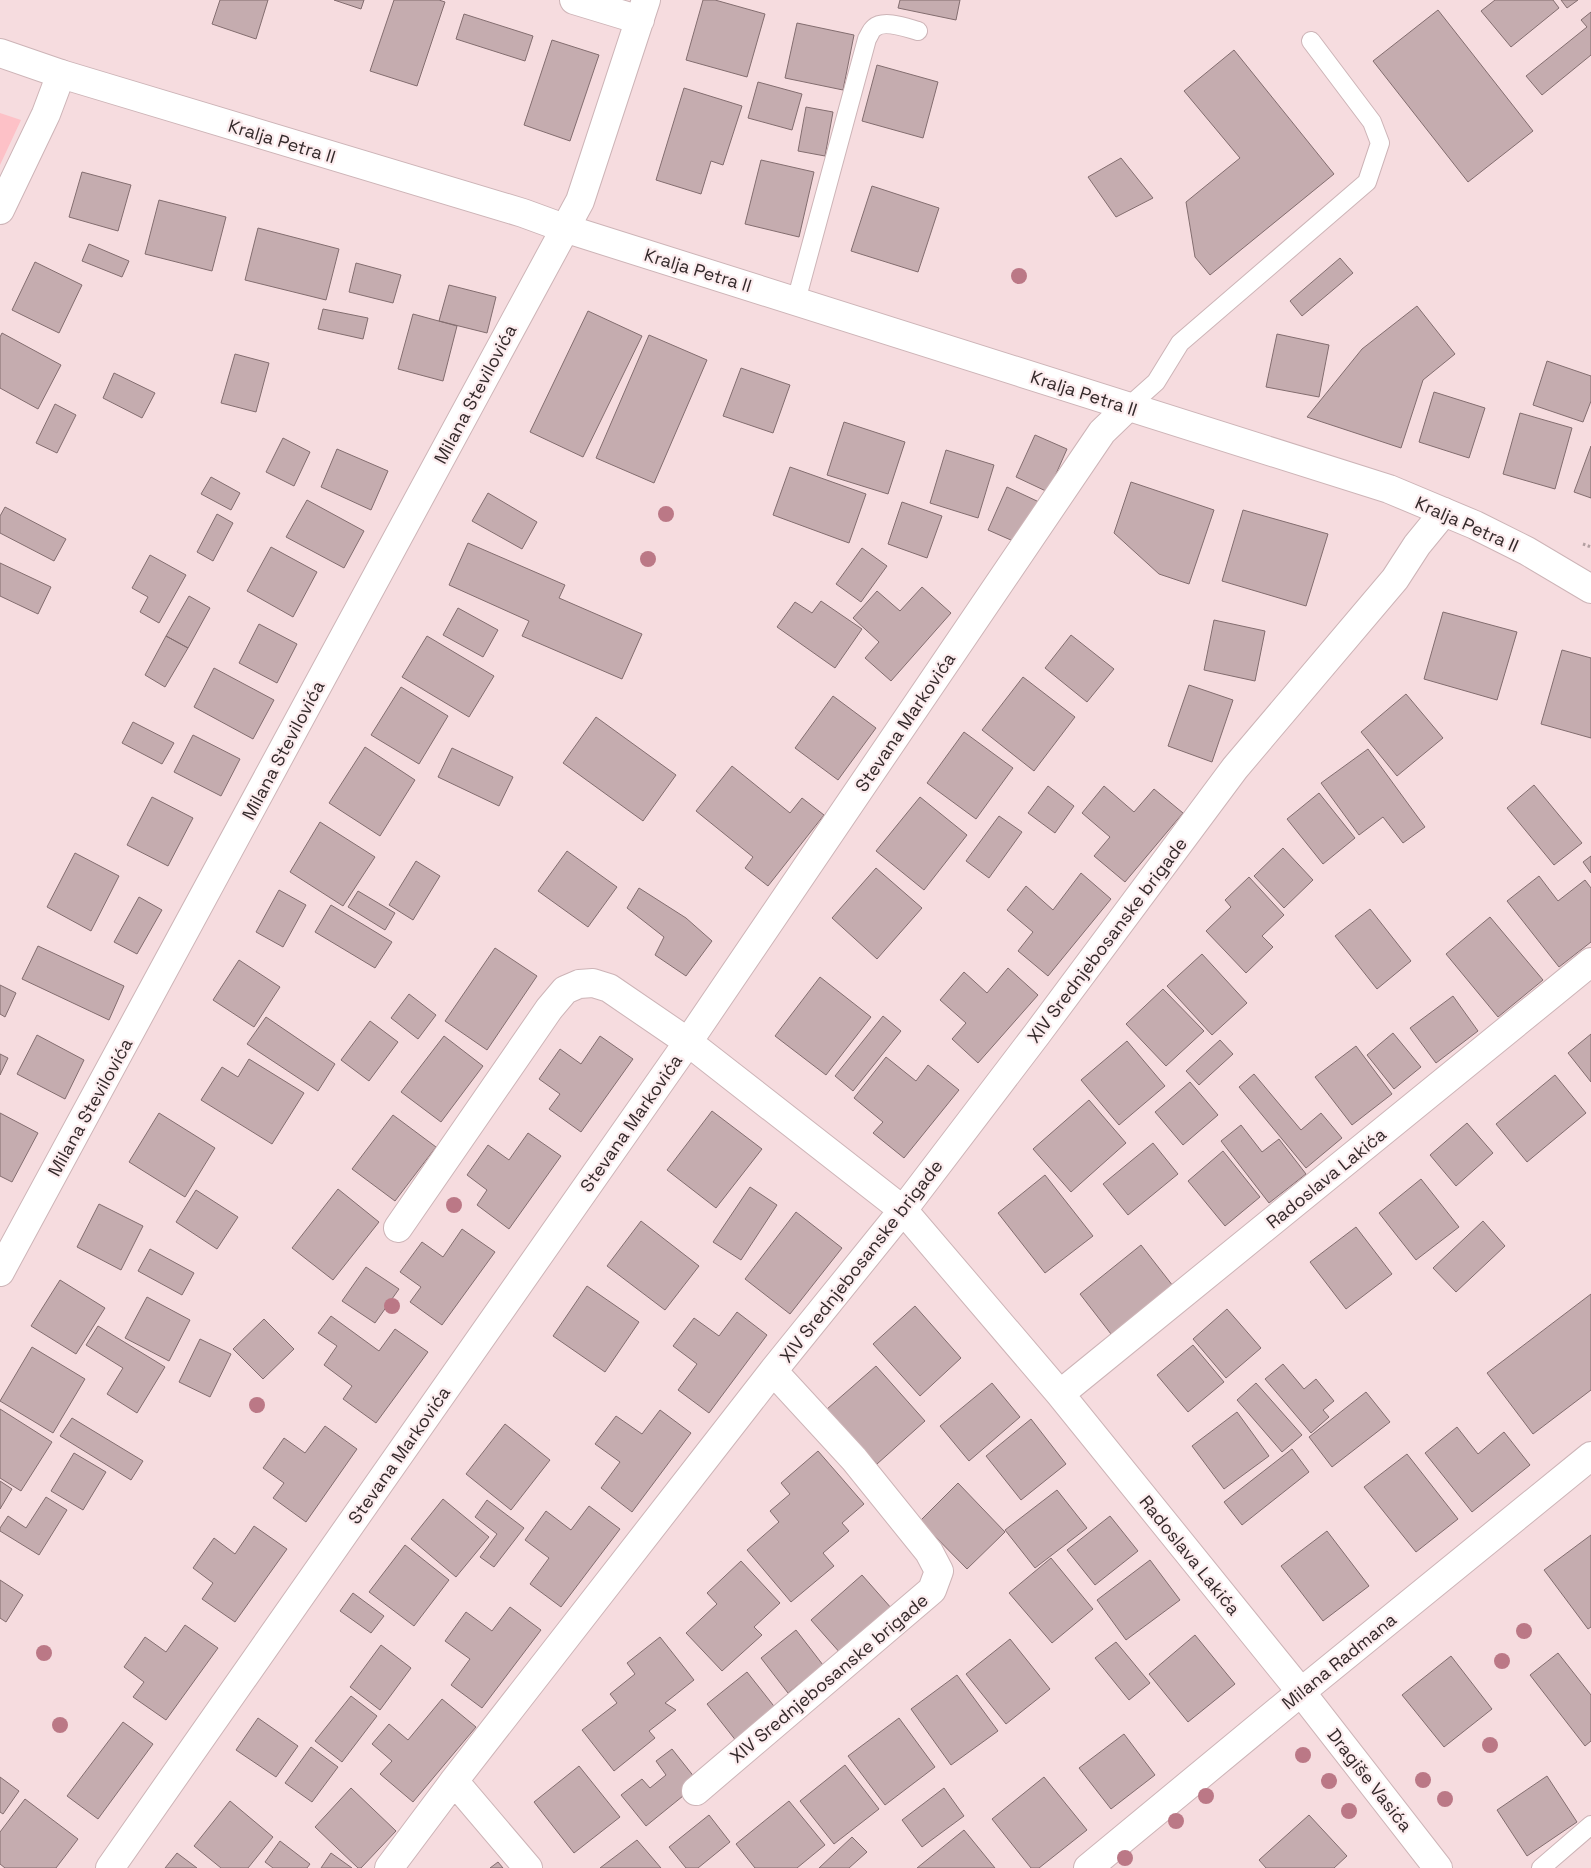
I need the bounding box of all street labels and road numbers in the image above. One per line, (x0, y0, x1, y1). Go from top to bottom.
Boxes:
street label: Kralja Petra II (226, 114, 338, 168)
street label: Kralja Petra II (642, 243, 754, 297)
street label: Milana Stevilovića (429, 320, 521, 468)
street label: Kralja Petra II (1028, 365, 1140, 421)
street label: Kralja Petra II (1412, 491, 1522, 557)
street label: Stevana Markovića (850, 648, 960, 796)
street label: Milana Stevilovića (237, 676, 329, 824)
street label: XIV Srednjebosanske brigade (1022, 833, 1192, 1047)
street label: Milana Stevilovića (42, 1034, 138, 1180)
street label: Stevana Markovića (575, 1050, 687, 1196)
street label: Radoslava Lakića (1261, 1123, 1391, 1233)
street label: XIV Srednjebosanske brigade (775, 1155, 947, 1367)
street label: Stevana Markovića (343, 1382, 455, 1528)
street label: Radoslava Lakića (1135, 1490, 1245, 1620)
street label: XIV Srednjebosanske brigade (725, 1588, 933, 1768)
street label: Milana Radmana (1277, 1608, 1401, 1714)
street label: Dragiše Vasića (1323, 1724, 1417, 1836)

